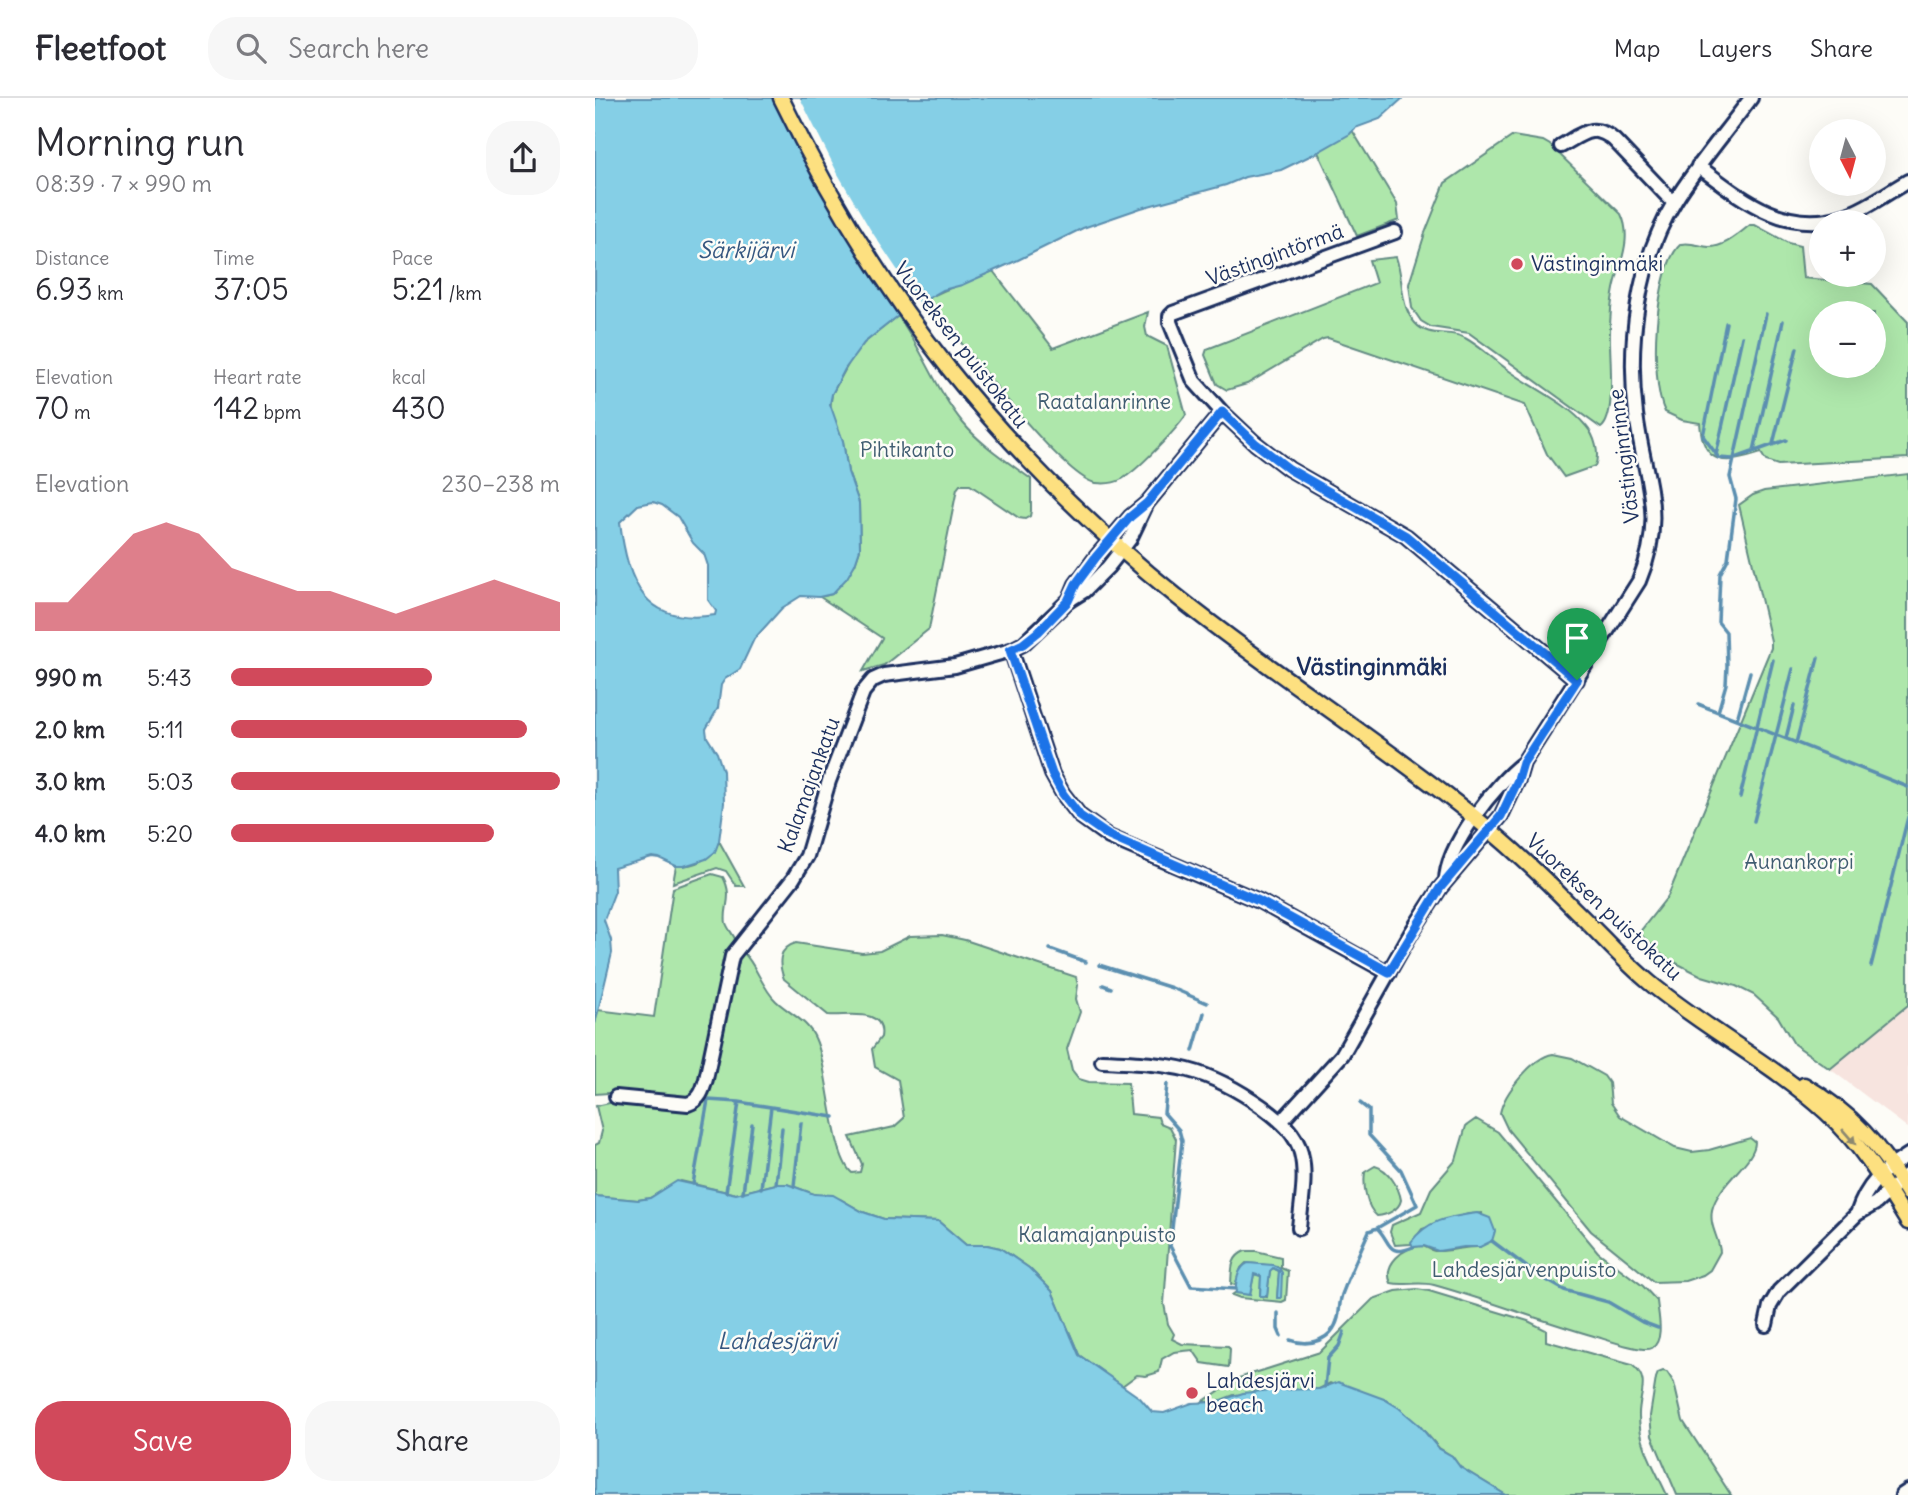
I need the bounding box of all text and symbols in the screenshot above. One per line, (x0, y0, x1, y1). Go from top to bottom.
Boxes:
search box (208, 17, 698, 80)
text: Fleetfoot (35, 27, 166, 69)
icon: search (232, 29, 270, 67)
text: Search here (288, 32, 429, 65)
text: Map (1614, 33, 1660, 63)
text: Layers (1698, 33, 1772, 63)
text: Share (1810, 33, 1873, 63)
text: Morning run (35, 119, 245, 166)
north arrow (1809, 119, 1887, 196)
map controls (1809, 119, 1886, 378)
button: share (486, 121, 560, 195)
text: 08:39 · 7 × 990 m (35, 169, 212, 198)
button: + (1809, 210, 1886, 287)
street label: Västingintörmä (1203, 217, 1347, 292)
water label: Särkijärvi (698, 235, 797, 264)
text: Distance (35, 246, 109, 270)
text: Time (213, 246, 254, 270)
text: Pace (392, 246, 433, 270)
place label: Västinginmäki (1531, 250, 1663, 277)
street label: Vuoreksen puistokatu (888, 256, 1035, 433)
marker: Västinginmäki (1509, 256, 1525, 272)
text: 6.93 (35, 270, 93, 308)
text: 37:05 (213, 270, 289, 308)
text: 5:21 (392, 270, 444, 308)
text: km (93, 281, 124, 305)
text: /km (444, 281, 482, 305)
button: − (1809, 301, 1886, 378)
text: Elevation (35, 365, 113, 389)
text: Heart rate (213, 365, 301, 389)
text: kcal (392, 365, 426, 389)
street label: Västinginrinne (1602, 387, 1645, 525)
park label: Raatalanrinne (1037, 388, 1171, 415)
text: 70 (35, 389, 69, 427)
text: 142 (213, 389, 259, 427)
text: 430 (392, 389, 446, 427)
text: m (69, 400, 91, 424)
text: bpm (259, 400, 302, 424)
park label: Pihtikanto (860, 436, 954, 463)
text: Elevation (35, 469, 129, 498)
text: 230–238 m (442, 469, 560, 498)
pin (1547, 608, 1607, 680)
icon: arrive (1558, 619, 1596, 657)
district label: Västinginmäki (1296, 651, 1448, 681)
text: 990 m (35, 663, 102, 692)
text: 5:43 (147, 663, 192, 692)
street label: Kalamajankatu (771, 713, 846, 856)
text: 2.0 km (35, 715, 105, 744)
text: 5:11 (147, 715, 184, 744)
text: 3.0 km (35, 767, 105, 796)
text: 5:03 (147, 767, 194, 796)
text: 4.0 km (35, 819, 106, 848)
text: 5:20 (147, 819, 193, 848)
street label: Vuoreksen puistokatu (1521, 827, 1688, 986)
park label: Aunankorpi (1744, 848, 1854, 875)
one-way arrow (1841, 1128, 1857, 1146)
park label: Kalamajanpuisto (1018, 1221, 1176, 1248)
park label: Lahdesjärvenpuisto (1432, 1256, 1616, 1283)
water label: Lahdesjärvi (718, 1326, 839, 1355)
place label: Lahdesjärvi beach (1206, 1367, 1315, 1418)
marker: Lahdesjärvi beach (1184, 1385, 1200, 1401)
button: Save (35, 1401, 291, 1481)
button: Share (305, 1401, 560, 1481)

